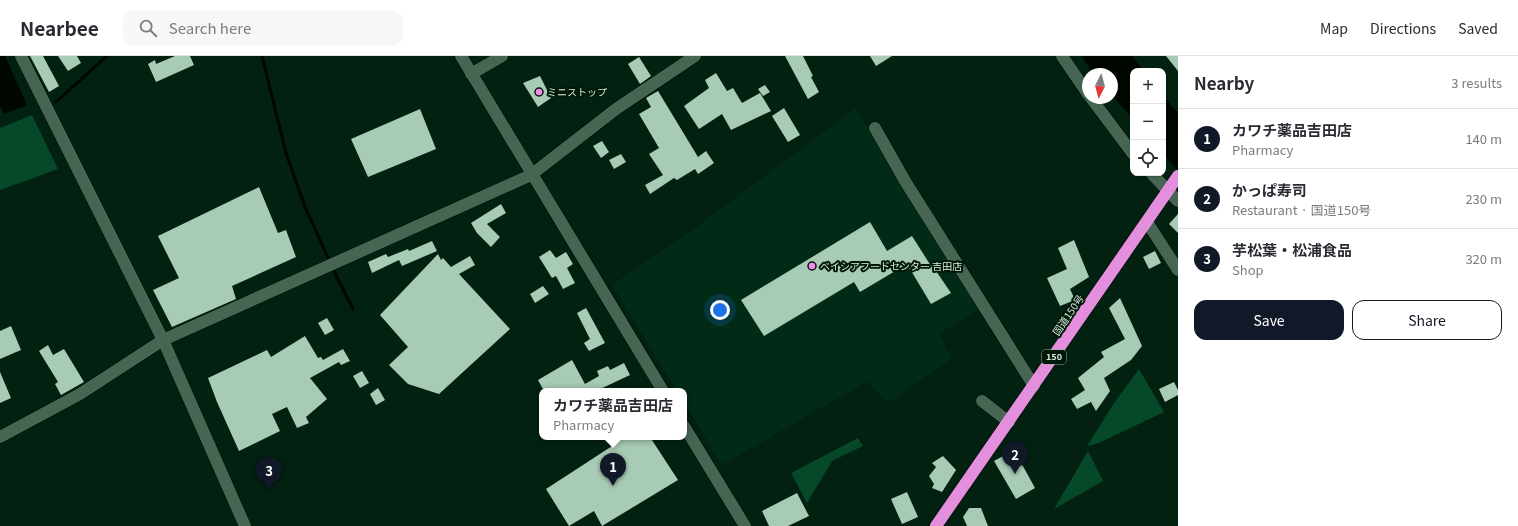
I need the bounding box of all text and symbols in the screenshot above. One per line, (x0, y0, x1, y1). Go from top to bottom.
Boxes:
search box (123, 10, 403, 46)
text: Nearbee (20, 14, 99, 41)
icon: search (137, 17, 159, 39)
text: Search here (169, 17, 251, 38)
text: Map (1320, 18, 1348, 38)
text: Directions (1370, 18, 1436, 38)
text: Saved (1458, 18, 1498, 38)
north arrow (1082, 68, 1118, 104)
map controls (1130, 68, 1166, 176)
button: + (1130, 68, 1166, 104)
text: Nearby (1194, 70, 1254, 95)
text: 3 results (1451, 73, 1502, 92)
place label: ミニストップ (547, 84, 607, 99)
marker: ミニストップ (534, 87, 544, 97)
button: − (1130, 104, 1166, 140)
text: カワチ薬品吉田店 (1232, 119, 1352, 140)
text: 1 (1203, 129, 1211, 148)
text: 140 m (1465, 129, 1502, 148)
button: locate (1130, 140, 1166, 176)
text: Pharmacy (1232, 140, 1293, 159)
text: かっぱ寿司 (1232, 179, 1307, 200)
text: 2 (1203, 189, 1211, 208)
text: 230 m (1465, 189, 1502, 208)
text: Restaurant · 国道150号 (1232, 200, 1371, 219)
text: 芋松葉・松浦食品 (1232, 239, 1352, 260)
text: 3 (1203, 249, 1211, 268)
text: 320 m (1465, 249, 1502, 268)
place label: ベイシアフードセンター 吉田店 (820, 258, 962, 273)
text: Shop (1232, 260, 1264, 279)
marker: ベイシアフードセンター 吉田店 (807, 261, 817, 271)
street label: 国道150号 (1048, 291, 1087, 338)
your location (710, 300, 730, 320)
button: Save (1194, 300, 1344, 340)
button: Share (1352, 300, 1502, 340)
road number: 150 (1042, 350, 1066, 364)
popup (539, 388, 687, 440)
text: カワチ薬品吉田店 (553, 394, 673, 415)
text: Pharmacy (553, 415, 614, 434)
pin: 2 (1002, 441, 1028, 474)
pin: 1 (600, 453, 626, 486)
pin: 3 (256, 457, 282, 490)

